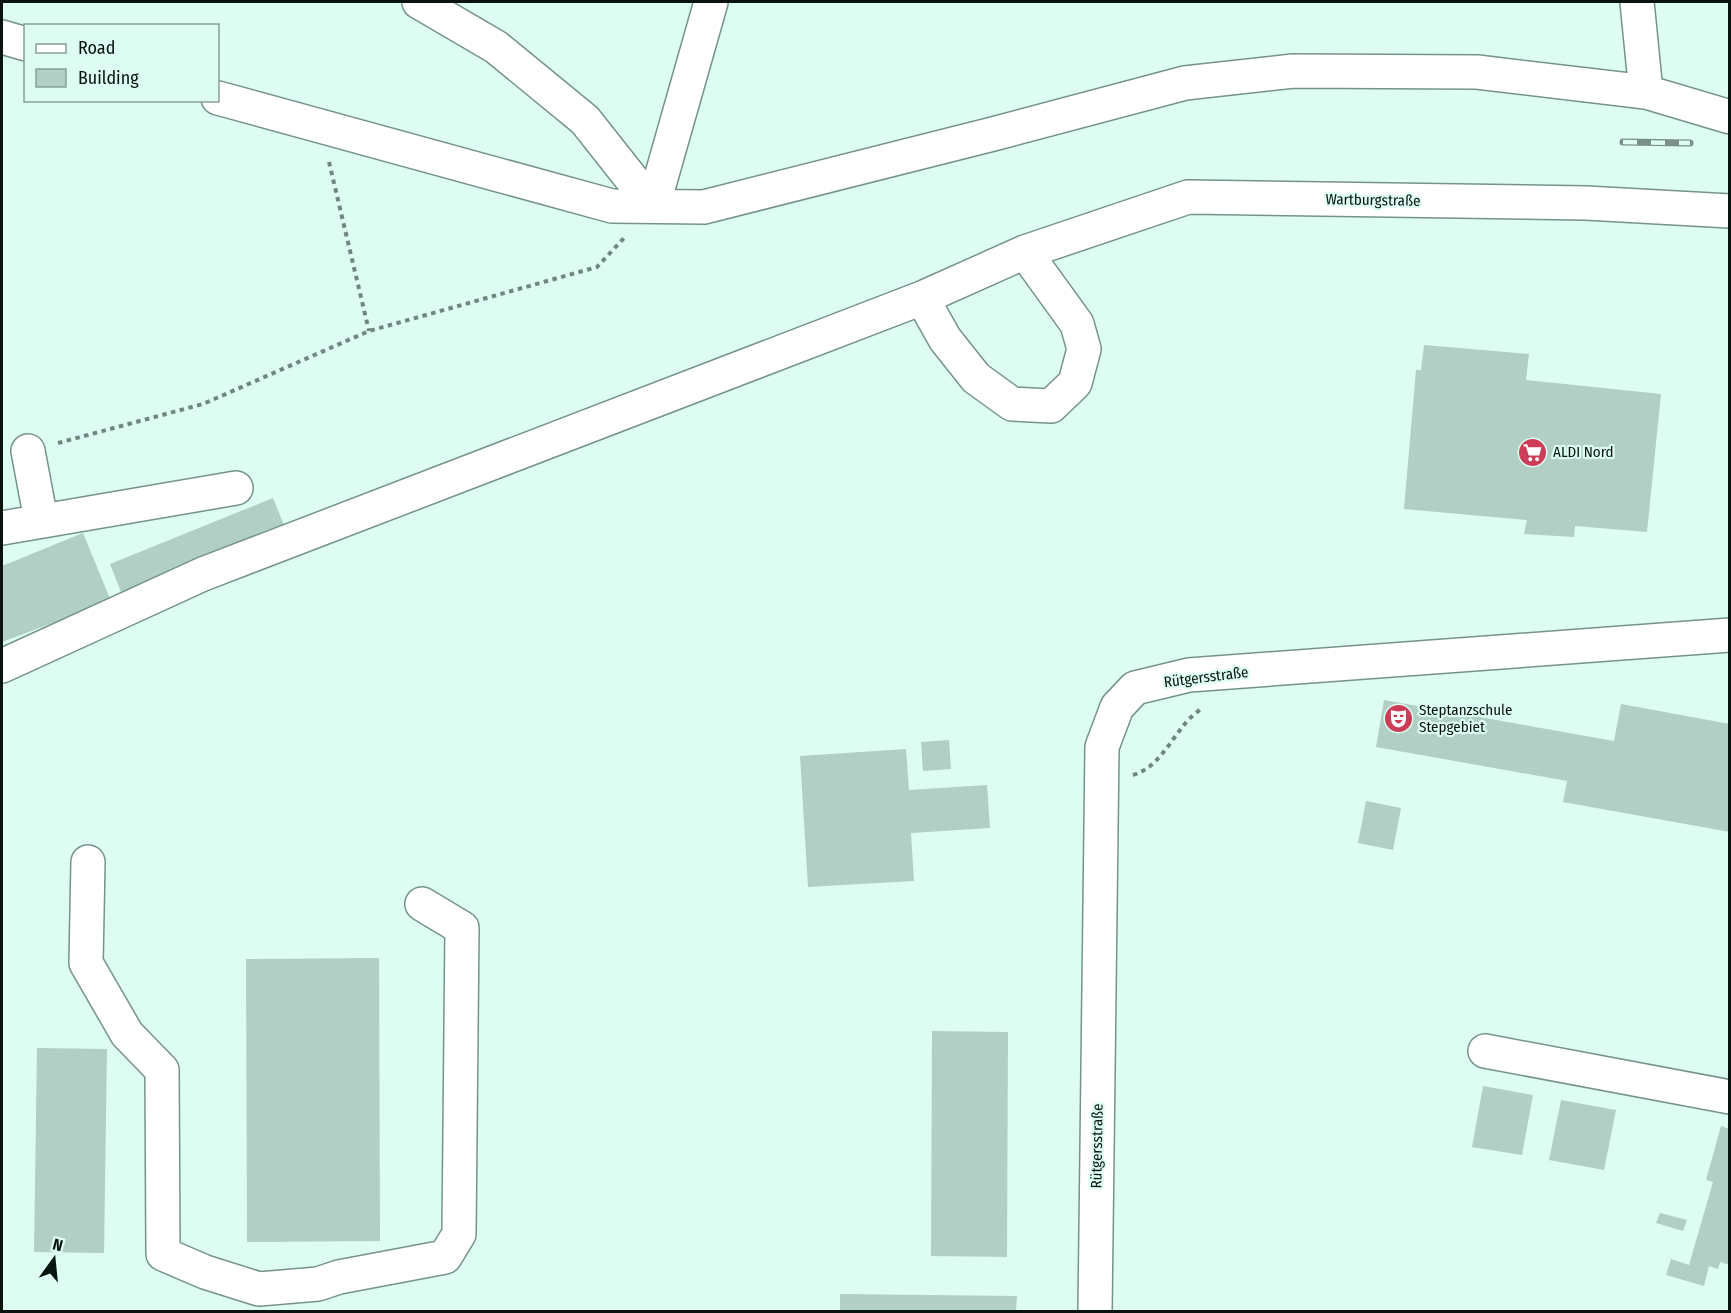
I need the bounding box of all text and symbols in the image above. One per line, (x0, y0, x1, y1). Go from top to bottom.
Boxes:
legend (24, 24, 219, 102)
text: Road (78, 37, 115, 59)
text: Building (78, 67, 139, 89)
street label: Wartburgstraße (1325, 190, 1421, 210)
supermarket icon: ALDI Nord (1516, 436, 1548, 468)
place label: ALDI Nord (1553, 443, 1614, 461)
street label: Rütgersstraße (1163, 663, 1249, 691)
place label: Steptanzschule Stepgebiet (1419, 701, 1512, 736)
theatre icon: Steptanzschule Stepgebiet (1382, 703, 1414, 735)
street label: Rütgersstraße (1087, 1103, 1107, 1189)
north arrow (24, 1229, 84, 1289)
text: N (51, 1235, 65, 1255)

